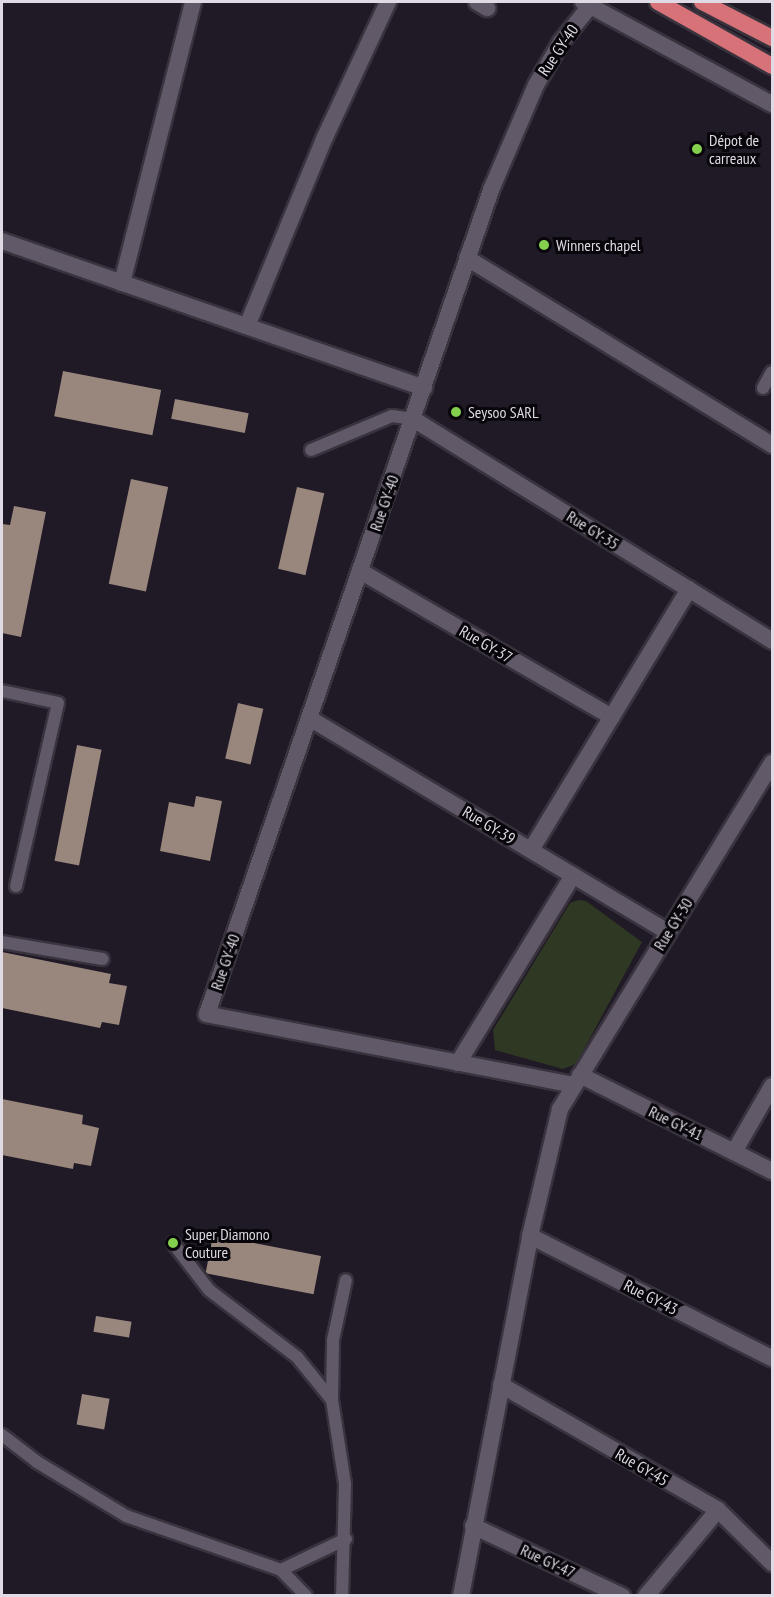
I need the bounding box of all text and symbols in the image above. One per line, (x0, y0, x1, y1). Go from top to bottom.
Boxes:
street label: Rue GY-40 (534, 21, 582, 79)
place label: Dépot de carreaux (709, 130, 759, 168)
marker: Dépot de carreaux (690, 142, 704, 156)
place label: Winners chapel (556, 235, 640, 255)
marker: Winners chapel (537, 238, 551, 252)
place label: Seysoo SARL (468, 402, 539, 422)
marker: Seysoo SARL (449, 405, 463, 419)
street label: Rue GY-40 (365, 472, 403, 534)
street label: Rue GY-35 (563, 506, 623, 554)
street label: Rue GY-37 (456, 621, 516, 667)
street label: Rue GY-39 (459, 802, 519, 848)
street label: Rue GY-30 (649, 894, 697, 954)
street label: Rue GY-40 (206, 931, 244, 993)
street label: Rue GY-41 (646, 1102, 706, 1144)
place label: Super Diamono Couture (185, 1224, 270, 1262)
marker: Super Diamono Couture (166, 1236, 180, 1250)
street label: Rue GY-43 (621, 1275, 681, 1319)
street label: Rue GY-45 (612, 1444, 672, 1490)
street label: Rue GY-47 (518, 1540, 578, 1582)

